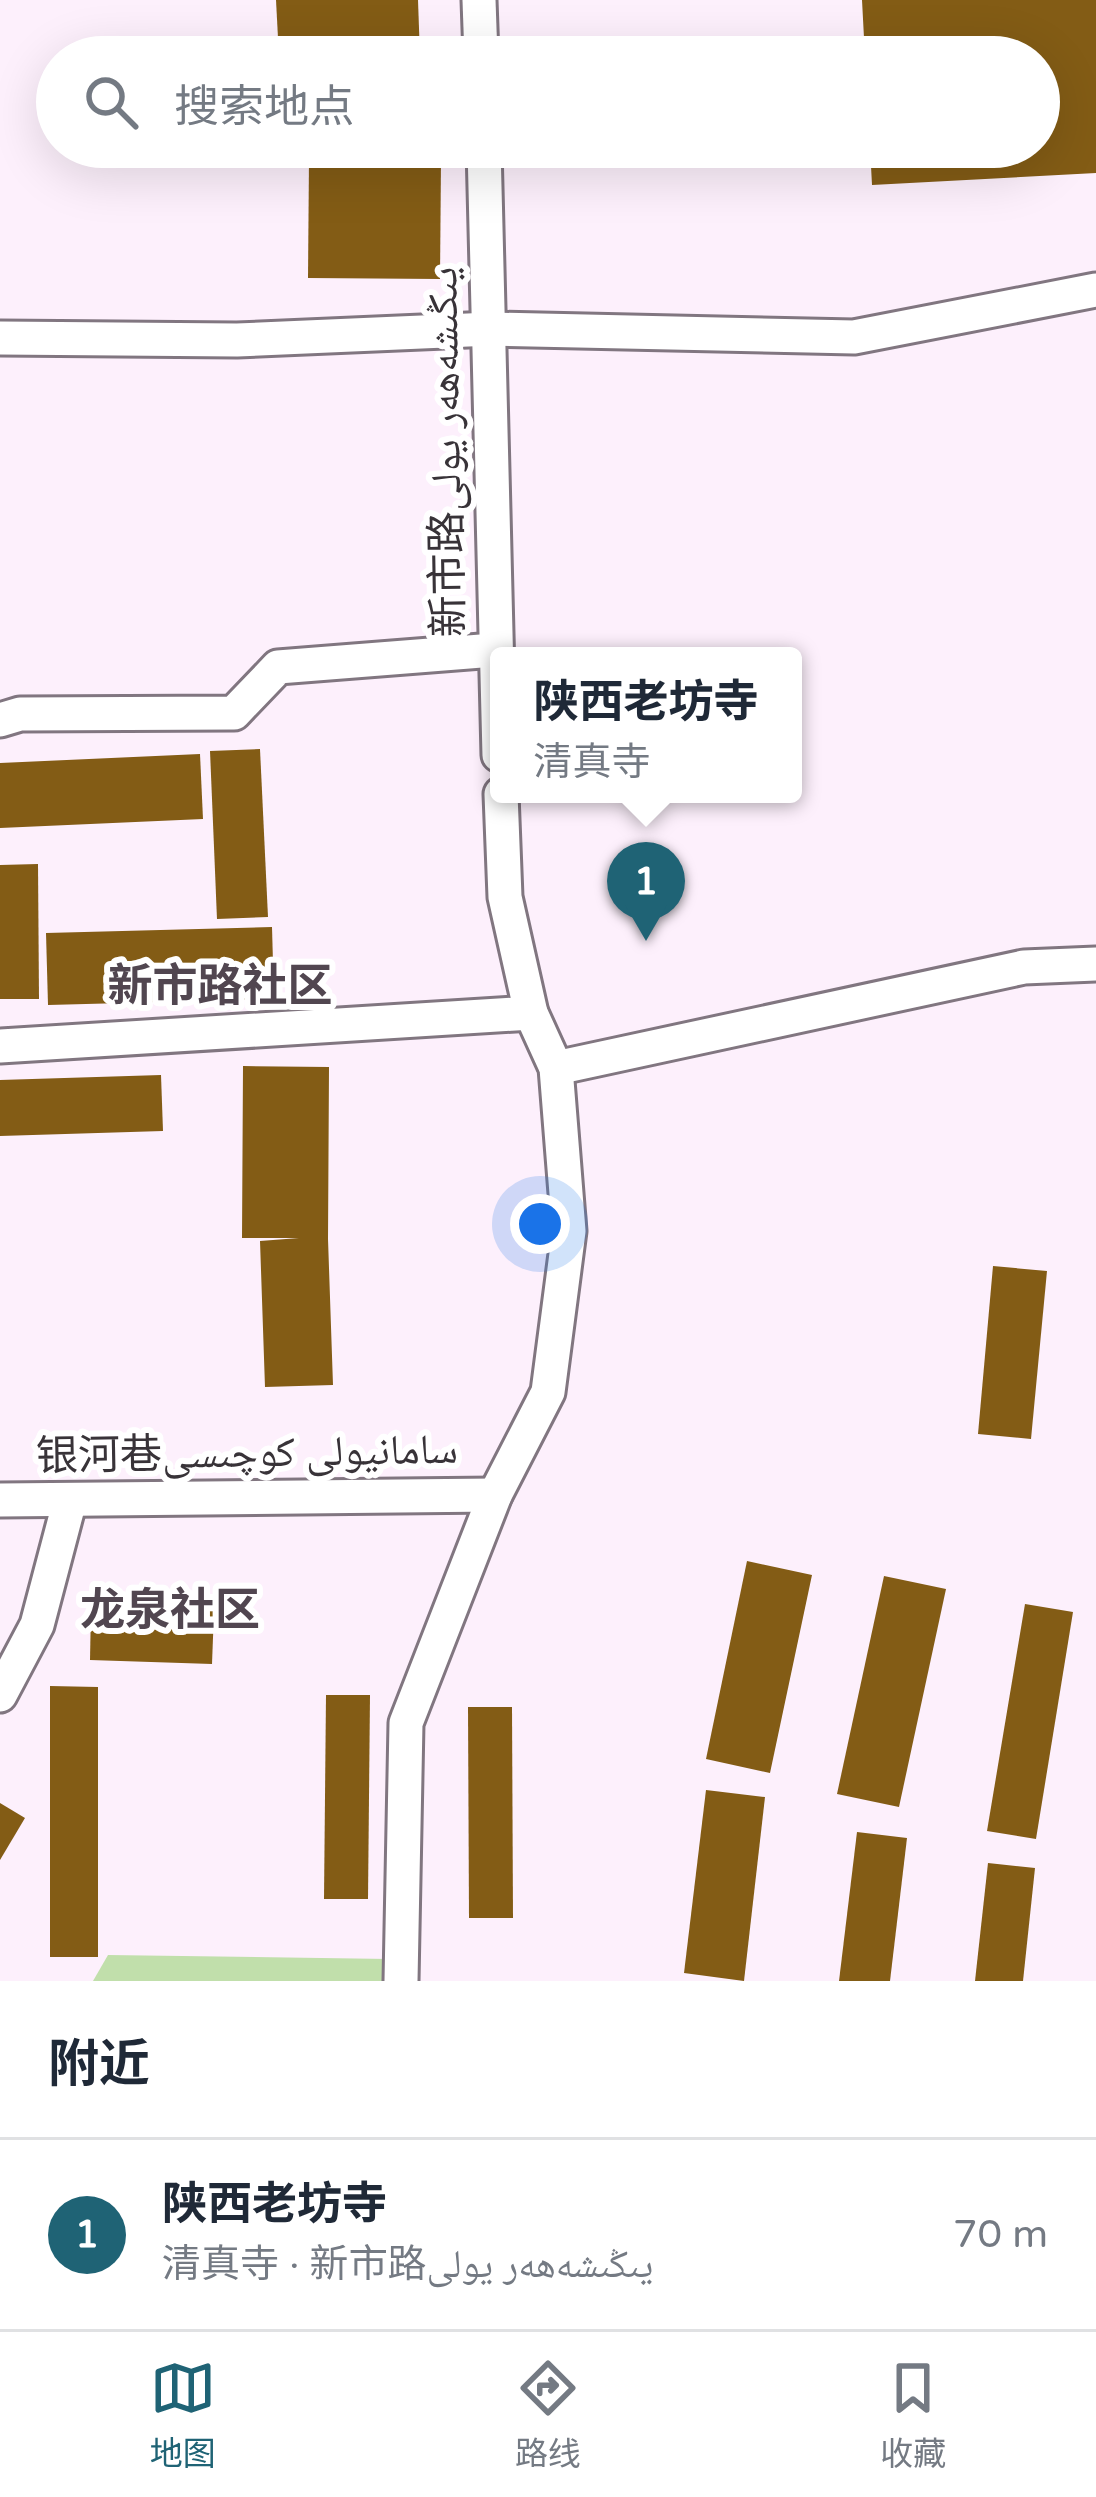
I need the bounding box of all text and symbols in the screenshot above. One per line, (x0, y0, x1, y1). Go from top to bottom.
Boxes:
search box (36, 36, 1060, 168)
icon: search (78, 69, 144, 135)
text: 搜索地点 (174, 81, 354, 135)
street label: 新市路يىڭىشەھەر يولى (417, 266, 475, 638)
popup (490, 647, 802, 803)
text: 陕西老坊寺 (533, 676, 759, 730)
text: 清真寺 (533, 739, 651, 786)
pin: 1 (607, 842, 685, 941)
district label: 新市路社区 (107, 960, 333, 1014)
your location (510, 1194, 570, 1254)
street label: 银河巷سامانيولى كوچىسى (36, 1424, 458, 1482)
district label: 龙泉社区 (80, 1584, 260, 1638)
text: 附近 (48, 2034, 150, 2096)
text: 陕西老坊寺 (162, 2178, 387, 2232)
text: 1 (75, 2211, 99, 2258)
text: 70 m (953, 2211, 1048, 2258)
text: 清真寺 · 新市路يىڭىشەھەر يولى (162, 2241, 653, 2288)
tab: 地图 (150, 2355, 216, 2475)
tab: 路线 (515, 2355, 581, 2475)
tab: 收藏 (880, 2355, 946, 2475)

